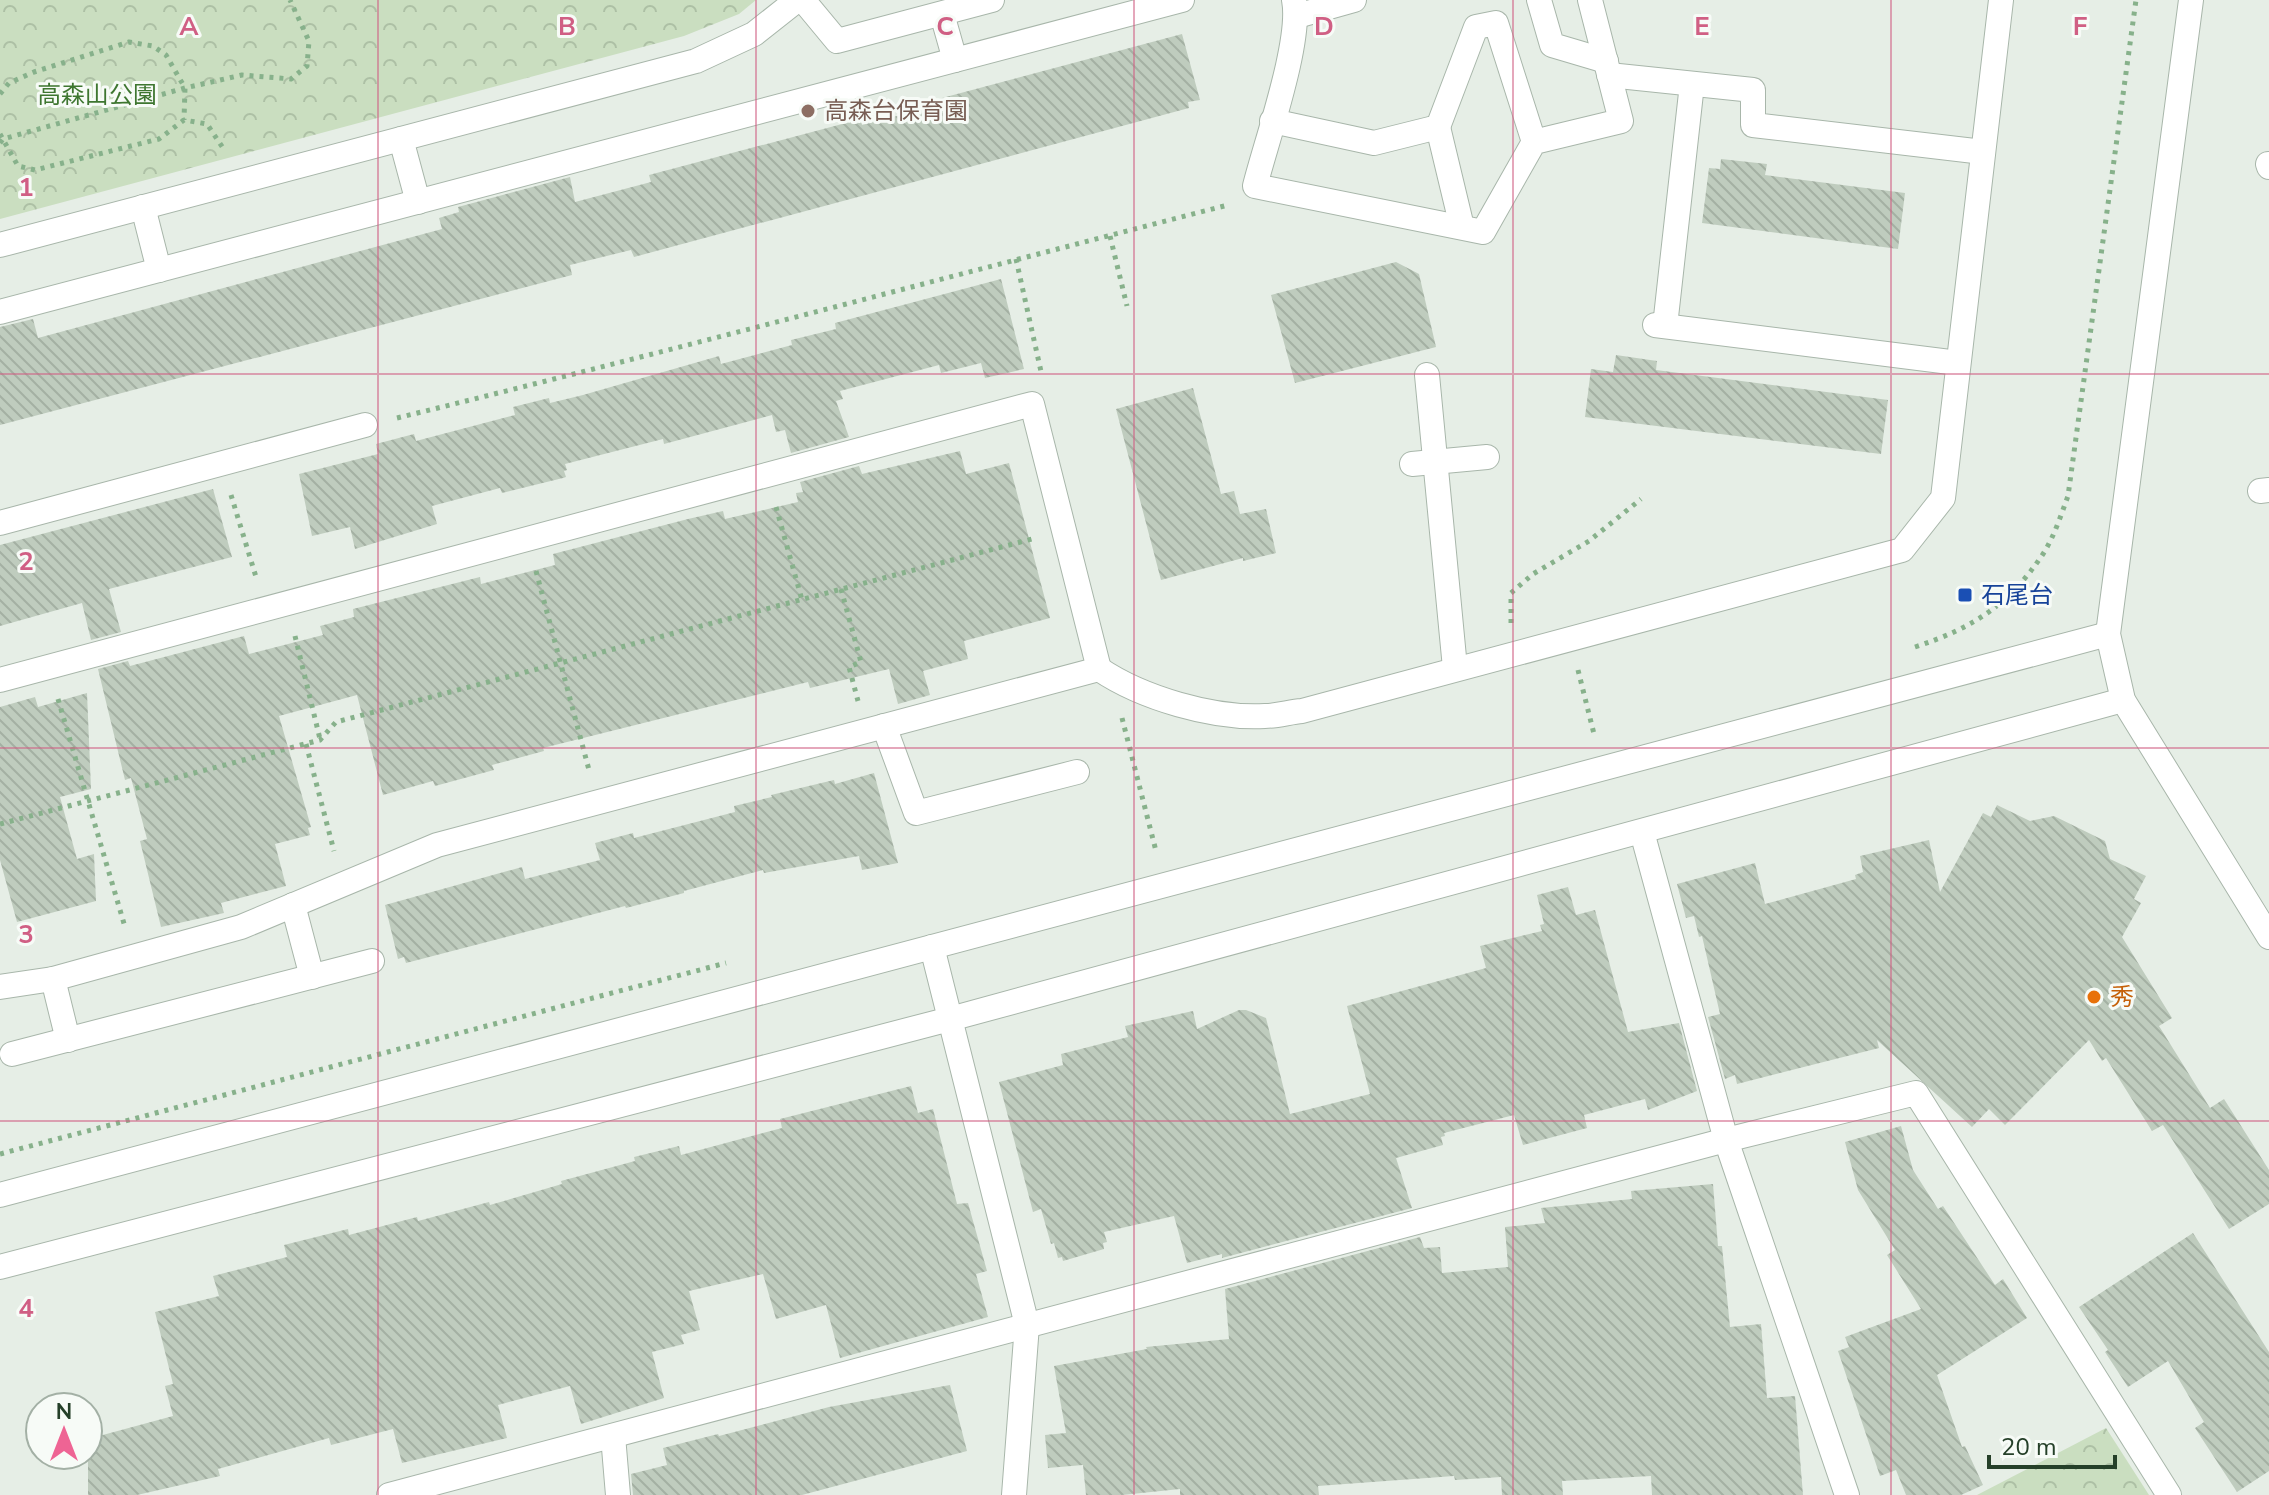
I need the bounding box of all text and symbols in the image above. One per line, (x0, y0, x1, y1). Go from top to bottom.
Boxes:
text: A (179, 9, 199, 44)
text: B (558, 9, 576, 44)
text: C (936, 9, 954, 44)
text: D (1314, 9, 1334, 44)
text: E (1694, 9, 1710, 44)
text: F (2073, 9, 2087, 44)
park label: 高森山公園 (37, 79, 157, 111)
place label: 高森台保育園 (824, 95, 968, 127)
marker: 高森台保育園 (799, 102, 817, 120)
text: 1 (18, 170, 34, 205)
text: 2 (18, 544, 34, 579)
place label: 石尾台 (1981, 579, 2053, 611)
marker: 石尾台 (1956, 586, 1974, 604)
text: 3 (18, 917, 34, 952)
place label: 秀 (2110, 981, 2134, 1013)
marker: 秀 (2085, 988, 2103, 1006)
text: 4 (18, 1291, 34, 1326)
north arrow (24, 1391, 104, 1471)
text: N (56, 1397, 72, 1427)
scale bar (1989, 1419, 2115, 1469)
text: 20 m (2001, 1431, 2057, 1463)

